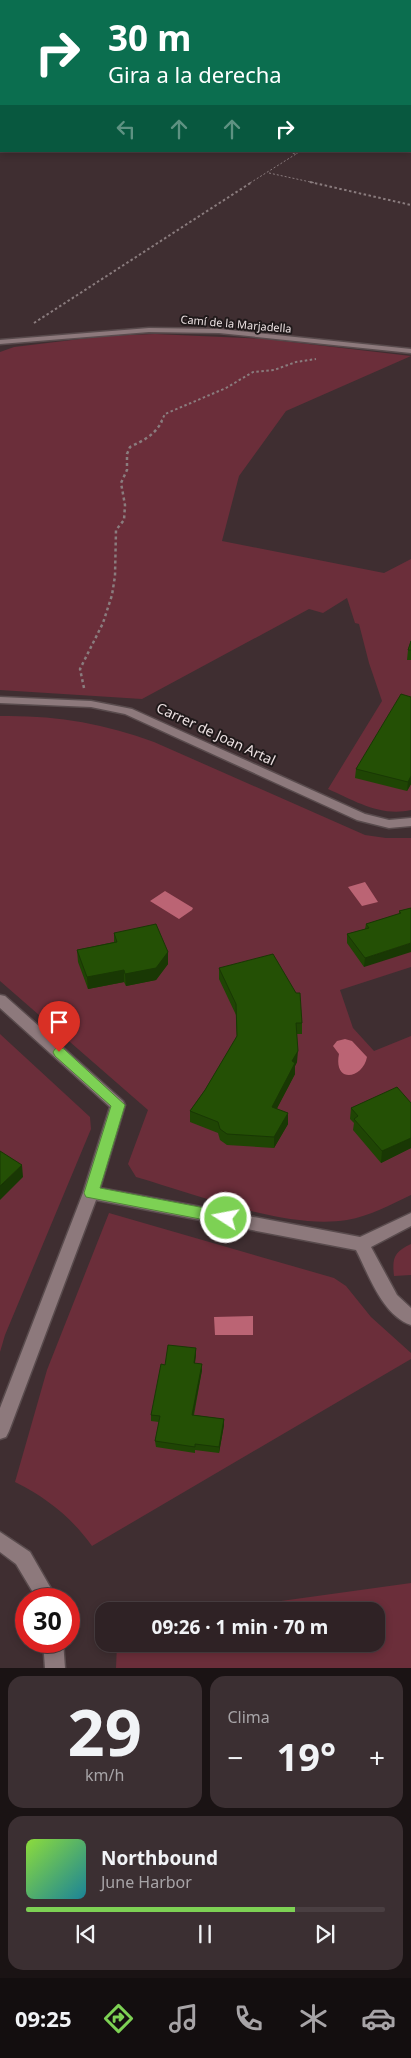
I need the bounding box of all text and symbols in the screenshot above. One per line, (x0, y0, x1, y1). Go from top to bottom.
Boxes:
text: 30 m (108, 14, 191, 61)
icon: right (25, 20, 90, 85)
text: Gira a la derecha (108, 59, 282, 89)
icon: left (112, 115, 140, 143)
icon: ahead (165, 115, 193, 143)
icon: ahead (218, 115, 246, 143)
icon: right (271, 115, 299, 143)
street label: Camí de la Marjadella (180, 311, 292, 336)
street label: Carrer de Joan Artal (154, 698, 279, 769)
pin (38, 1001, 80, 1052)
icon: arrive (45, 1008, 73, 1036)
position arrow (199, 1191, 251, 1243)
speed limit sign: 30 (15, 1588, 80, 1653)
text: 09:26 · 1 min · 70 m (152, 1614, 328, 1640)
text: 29 (68, 1687, 142, 1775)
text: Clima (228, 1706, 270, 1728)
text: 19° (276, 1730, 336, 1782)
text: − (228, 1738, 244, 1776)
text: + (369, 1738, 385, 1776)
text: km/h (85, 1764, 124, 1786)
text: Northbound (101, 1845, 218, 1871)
text: June Harbor (101, 1871, 192, 1893)
icon: previous (72, 1920, 100, 1948)
icon: pause (191, 1920, 219, 1948)
icon: next (311, 1920, 339, 1948)
icon: directions (101, 2001, 136, 2036)
icon: music (166, 2001, 201, 2036)
icon: phone (231, 2001, 266, 2036)
icon: climate (296, 2001, 331, 2036)
icon: car (361, 2001, 396, 2036)
text: 09:25 (15, 2003, 71, 2033)

